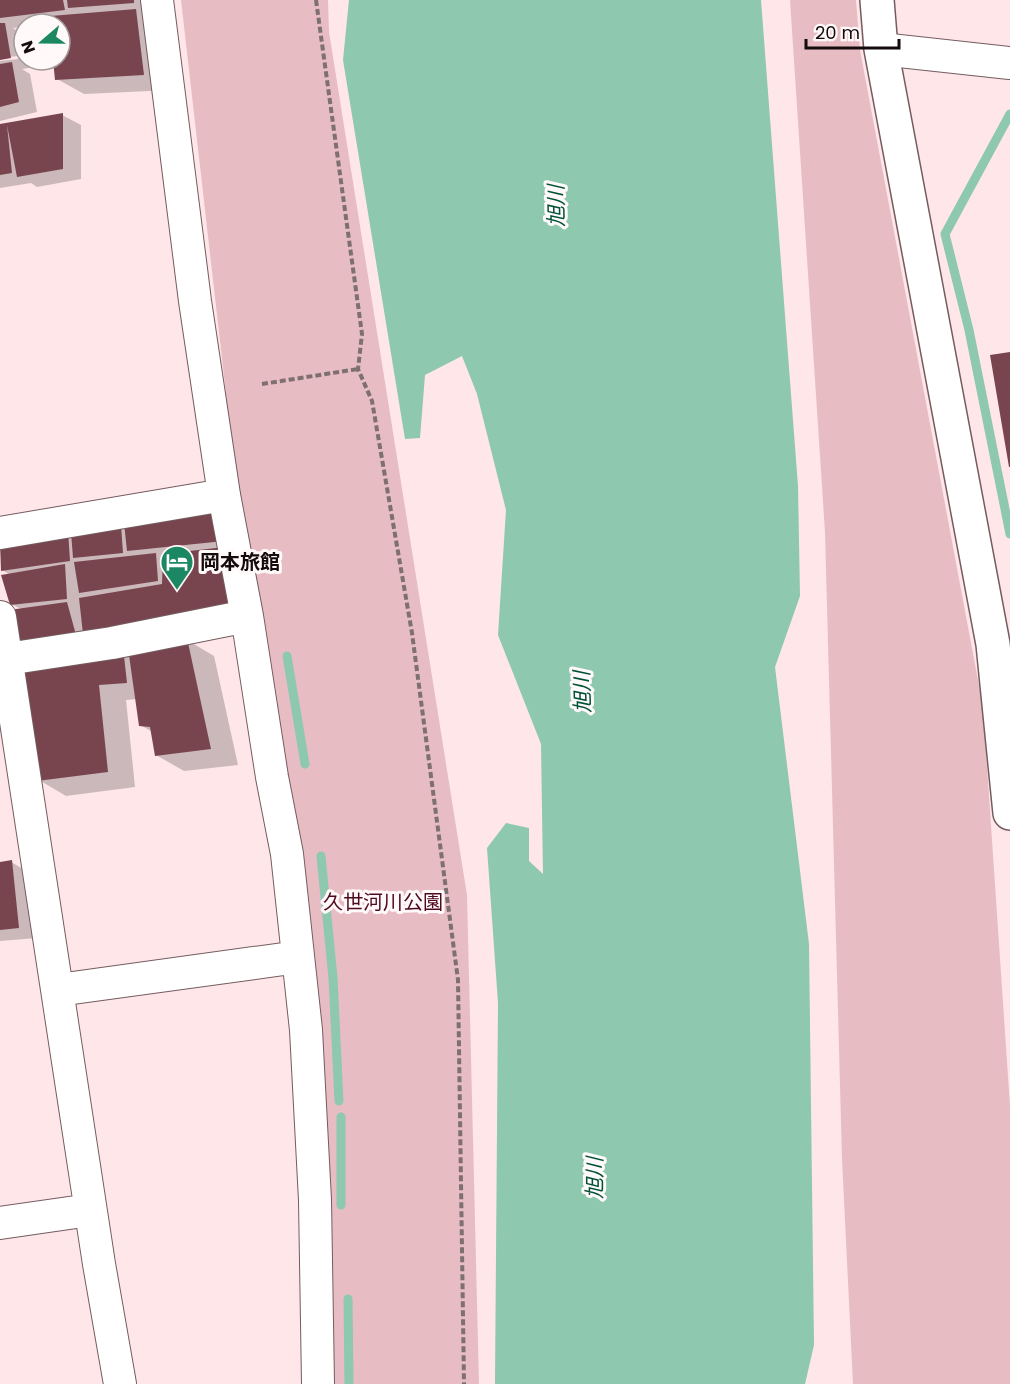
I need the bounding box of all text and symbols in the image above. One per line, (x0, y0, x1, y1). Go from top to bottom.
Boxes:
north arrow (12, 12, 72, 72)
scale bar (806, 12, 899, 50)
text: 20 m (815, 20, 860, 45)
text: N (16, 37, 41, 57)
water label: 旭川 (541, 183, 571, 227)
hotel icon: 岡本旅館 (159, 544, 195, 591)
place label: 岡本旅館 (200, 548, 280, 576)
water label: 旭川 (567, 669, 597, 713)
park label: 久世河川公園 (323, 888, 443, 916)
water label: 旭川 (580, 1155, 609, 1199)

